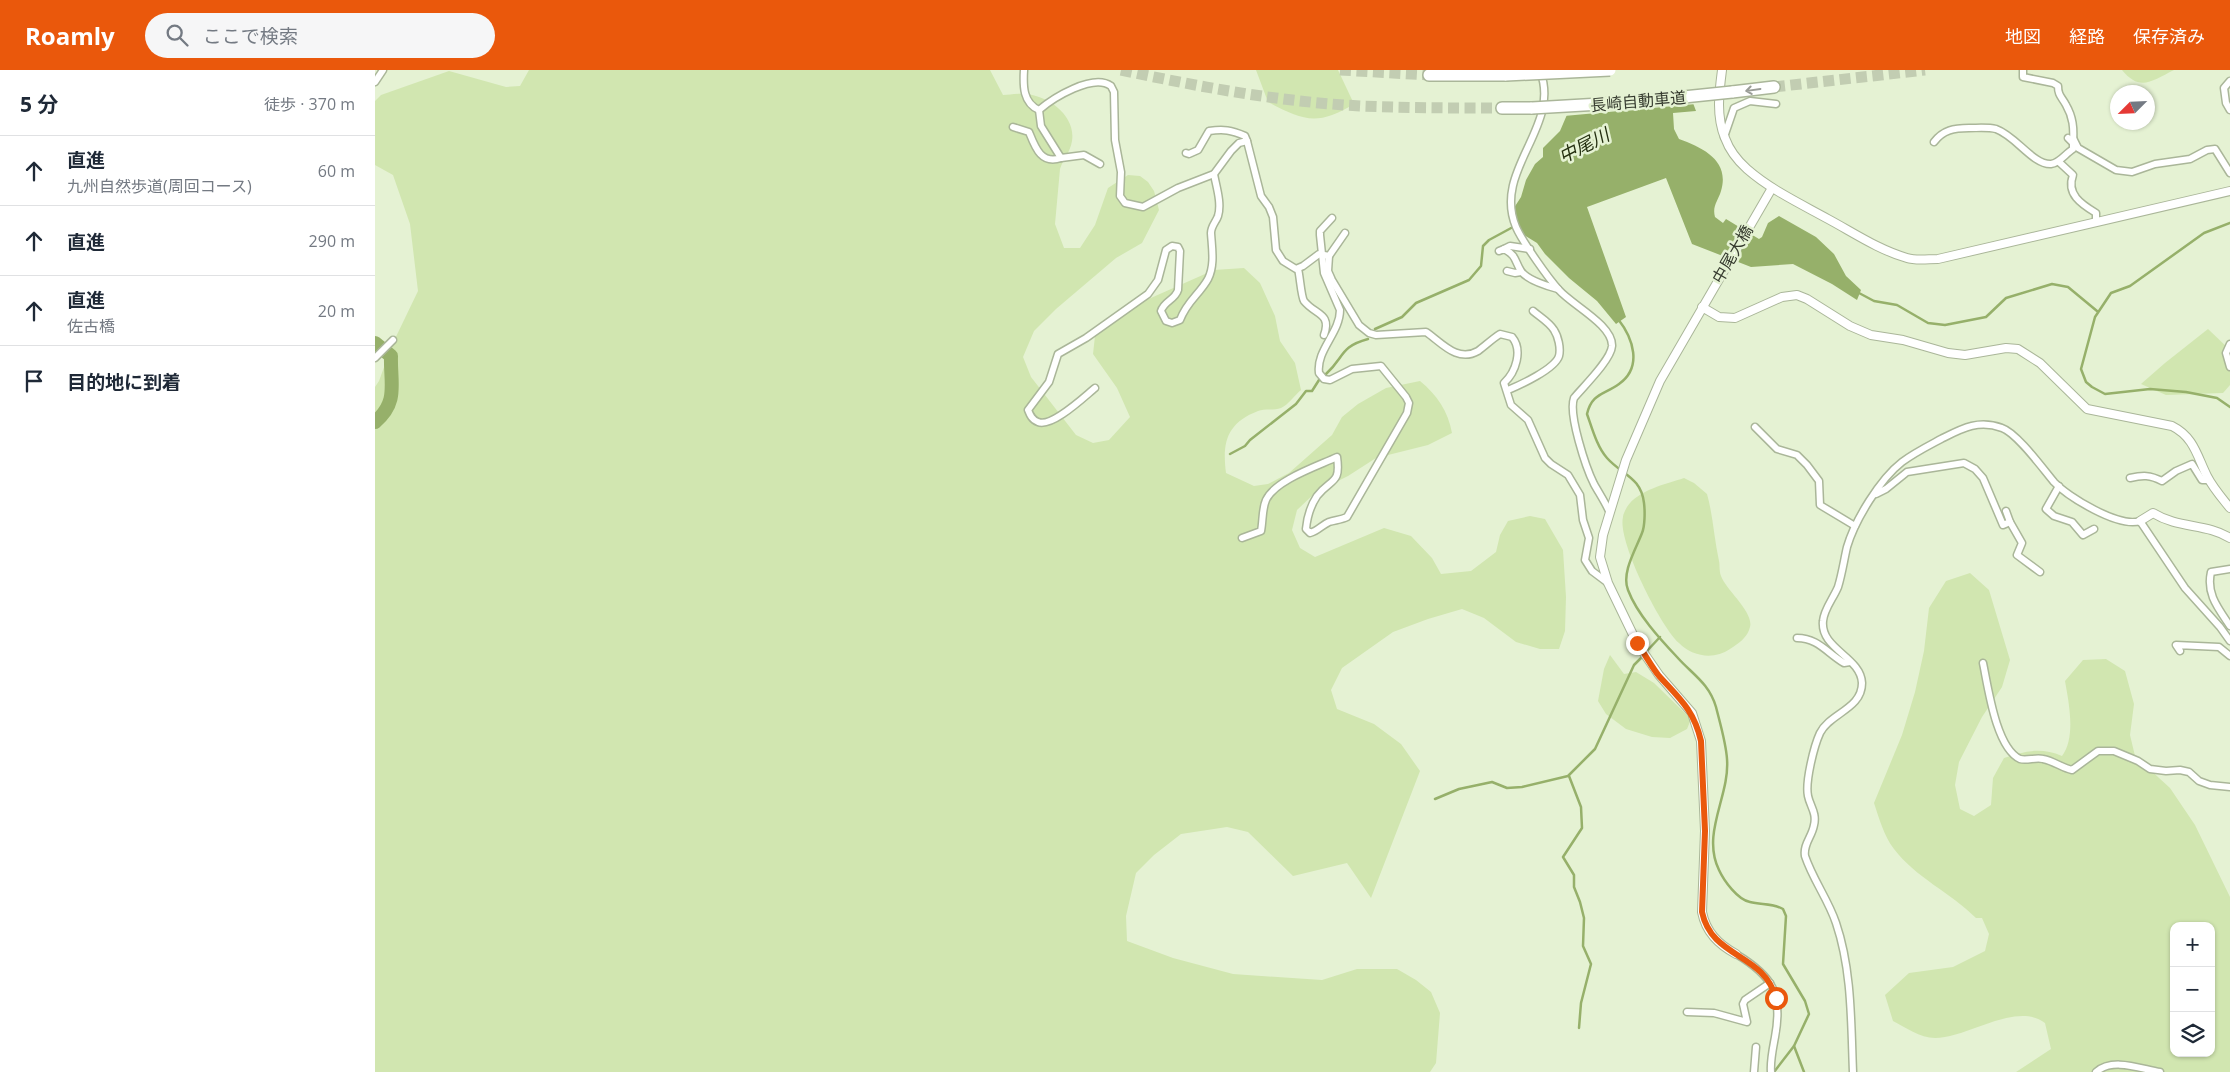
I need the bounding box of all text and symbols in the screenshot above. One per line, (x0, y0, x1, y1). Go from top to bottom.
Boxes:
search box (145, 13, 495, 58)
text: Roamly (25, 19, 115, 52)
icon: search (163, 21, 191, 49)
text: ここで検索 (203, 23, 298, 49)
text: 地図 (2005, 24, 2041, 48)
text: 経路 (2069, 24, 2105, 48)
text: 保存済み (2133, 24, 2205, 48)
one-way arrow (1745, 85, 1761, 95)
north arrow (2110, 85, 2155, 130)
street label: 長崎自動車道 (1589, 86, 1687, 116)
text: 5 分 (20, 90, 58, 118)
text: 徒歩 · 370 m (264, 93, 355, 115)
water label: 中尾川 (1554, 121, 1615, 168)
text: 直進 (67, 147, 105, 173)
icon: ahead (20, 157, 48, 185)
text: 60 m (318, 160, 355, 182)
text: 九州自然歩道(周回コース) (67, 175, 252, 197)
street label: 中尾大橋 (1706, 221, 1758, 287)
icon: ahead (20, 227, 48, 255)
text: 直進 (67, 229, 105, 255)
text: 290 m (309, 230, 355, 252)
text: 直進 (67, 287, 105, 313)
icon: ahead (20, 297, 48, 325)
text: 20 m (318, 300, 355, 322)
text: 佐古橋 (67, 315, 115, 337)
icon: arrive (20, 367, 48, 395)
text: 目的地に到着 (67, 369, 181, 395)
route end (1626, 632, 1649, 655)
map controls (2170, 922, 2215, 1057)
button: + (2170, 922, 2215, 967)
button: − (2170, 967, 2215, 1012)
route start (1765, 987, 1788, 1010)
button: layers (2170, 1012, 2215, 1057)

